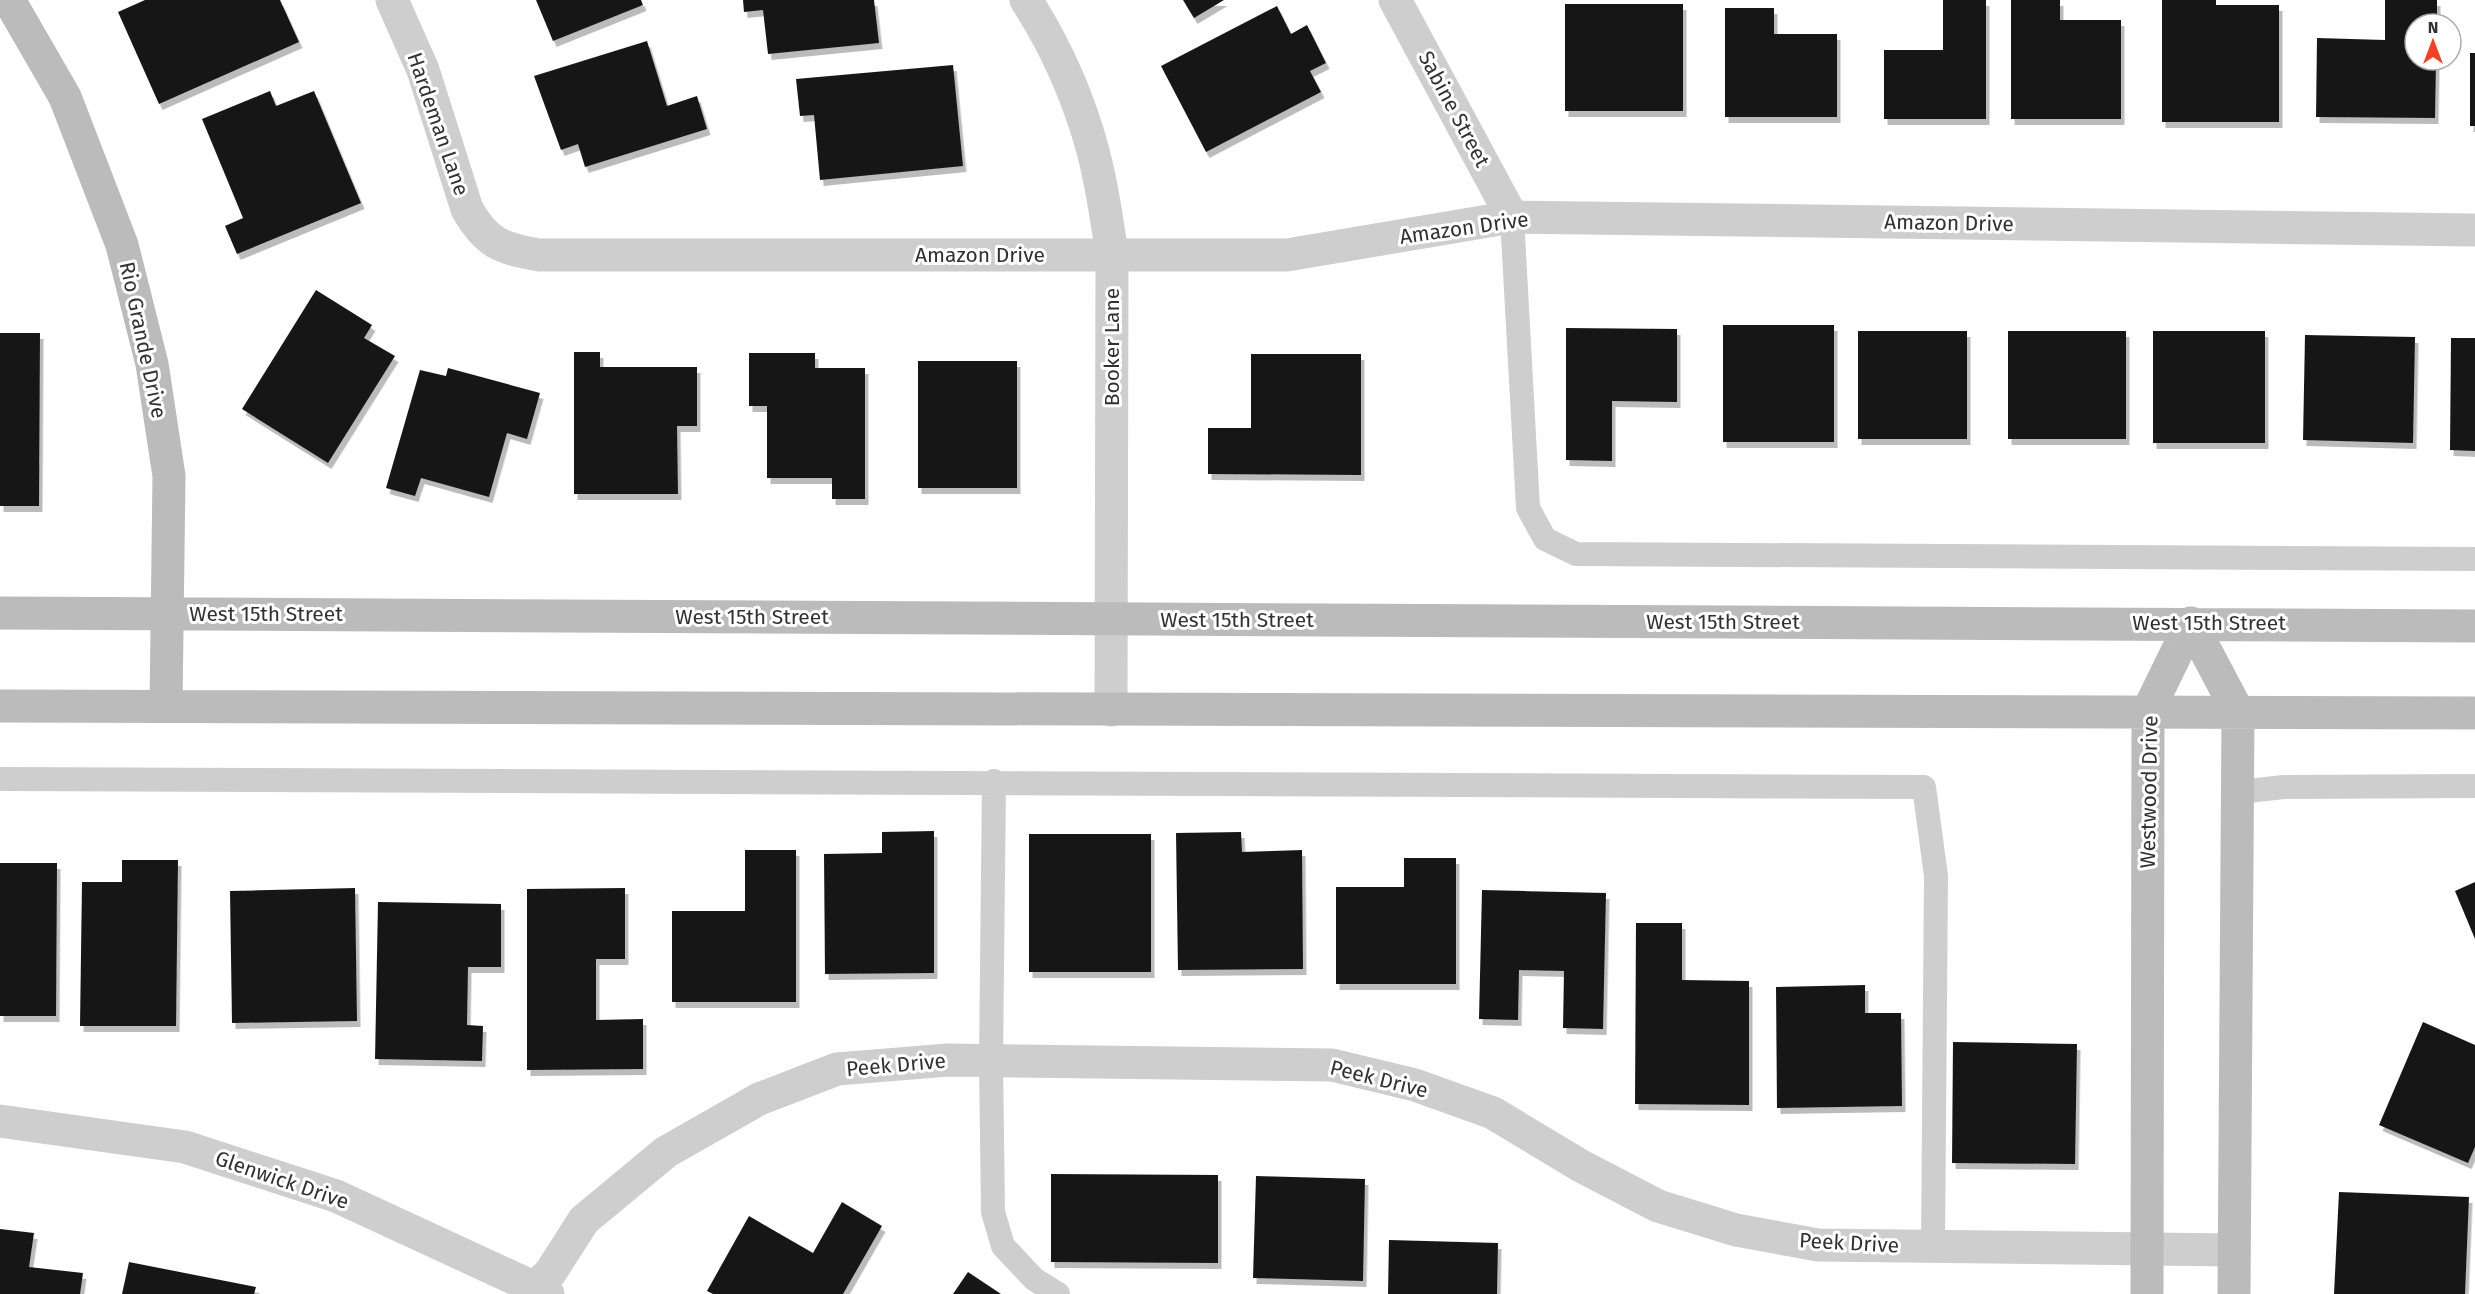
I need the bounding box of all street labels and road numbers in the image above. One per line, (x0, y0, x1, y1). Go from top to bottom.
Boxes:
street label: Sabine Street (1413, 47, 1496, 172)
street label: Hardeman Lane (401, 49, 475, 199)
street label: Amazon Drive (1398, 206, 1530, 250)
street label: Amazon Drive (1884, 209, 2014, 237)
street label: Amazon Drive (915, 242, 1045, 268)
street label: Rio Grande Drive (114, 259, 172, 421)
street label: Booker Lane (1099, 288, 1125, 406)
street label: West 15th Street (189, 601, 343, 627)
street label: West 15th Street (675, 604, 829, 630)
street label: West 15th Street (1160, 607, 1314, 633)
street label: West 15th Street (1646, 609, 1800, 635)
street label: West 15th Street (2132, 610, 2286, 636)
street label: Westwood Drive (2135, 715, 2163, 869)
street label: Peek Drive (845, 1048, 947, 1082)
street label: Peek Drive (1327, 1054, 1431, 1104)
street label: Glenwick Drive (212, 1145, 352, 1215)
street label: Peek Drive (1798, 1227, 1900, 1259)

